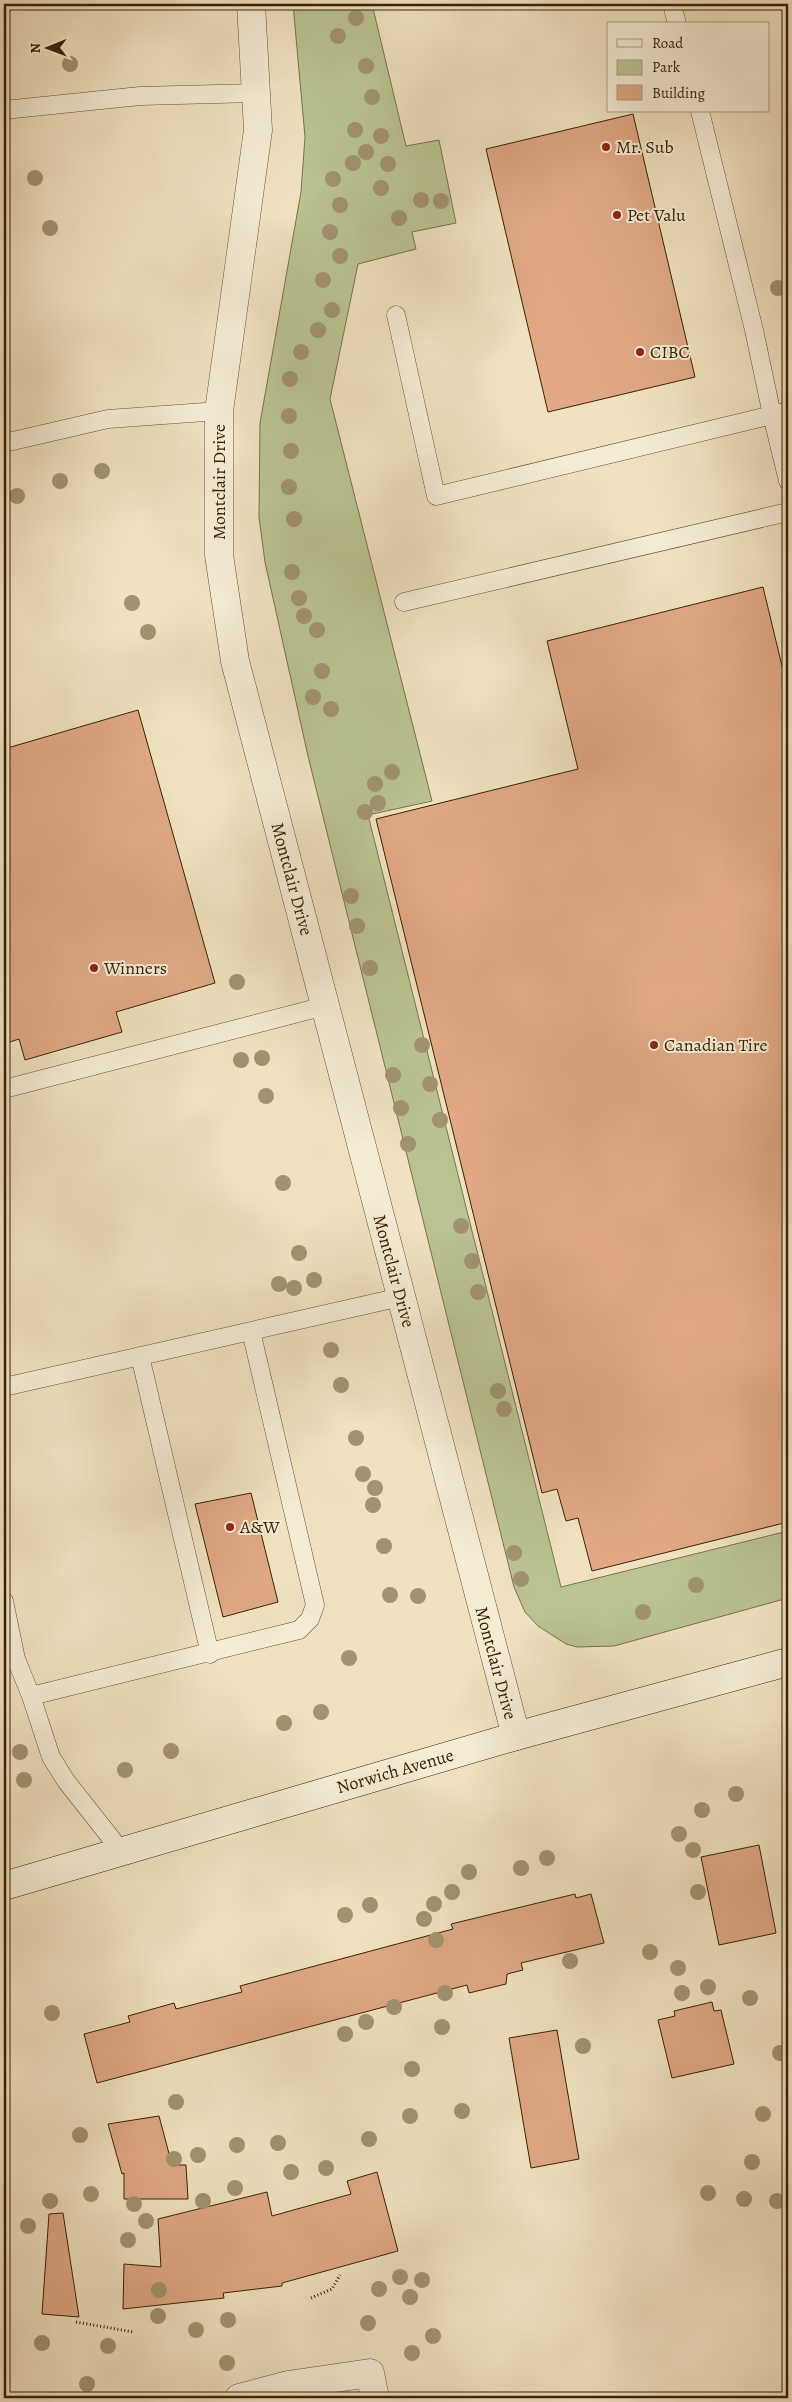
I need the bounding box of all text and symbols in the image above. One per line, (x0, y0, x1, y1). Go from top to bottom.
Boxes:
north arrow (22, 22, 72, 72)
legend (607, 22, 770, 112)
text: Road (652, 33, 684, 53)
text: N (26, 43, 45, 53)
text: Park (652, 57, 681, 77)
text: Building (652, 83, 705, 103)
place label: Mr. Sub (616, 135, 674, 159)
marker: Mr. Sub (600, 141, 612, 153)
place label: Pet Valu (627, 203, 686, 227)
marker: Pet Valu (611, 209, 623, 221)
place label: CIBC (650, 340, 690, 364)
marker: CIBC (634, 346, 646, 358)
street label: Montclair Drive (207, 424, 231, 540)
street label: Montclair Drive (265, 820, 319, 938)
place label: Winners (103, 956, 167, 980)
marker: Winners (88, 962, 100, 974)
place label: Canadian Tire (664, 1033, 768, 1057)
marker: Canadian Tire (648, 1039, 660, 1051)
street label: Montclair Drive (367, 1212, 421, 1330)
place label: A&W (239, 1515, 280, 1539)
marker: A&W (224, 1521, 236, 1533)
street label: Montclair Drive (469, 1604, 523, 1722)
street label: Norwich Avenue (334, 1743, 456, 1799)

